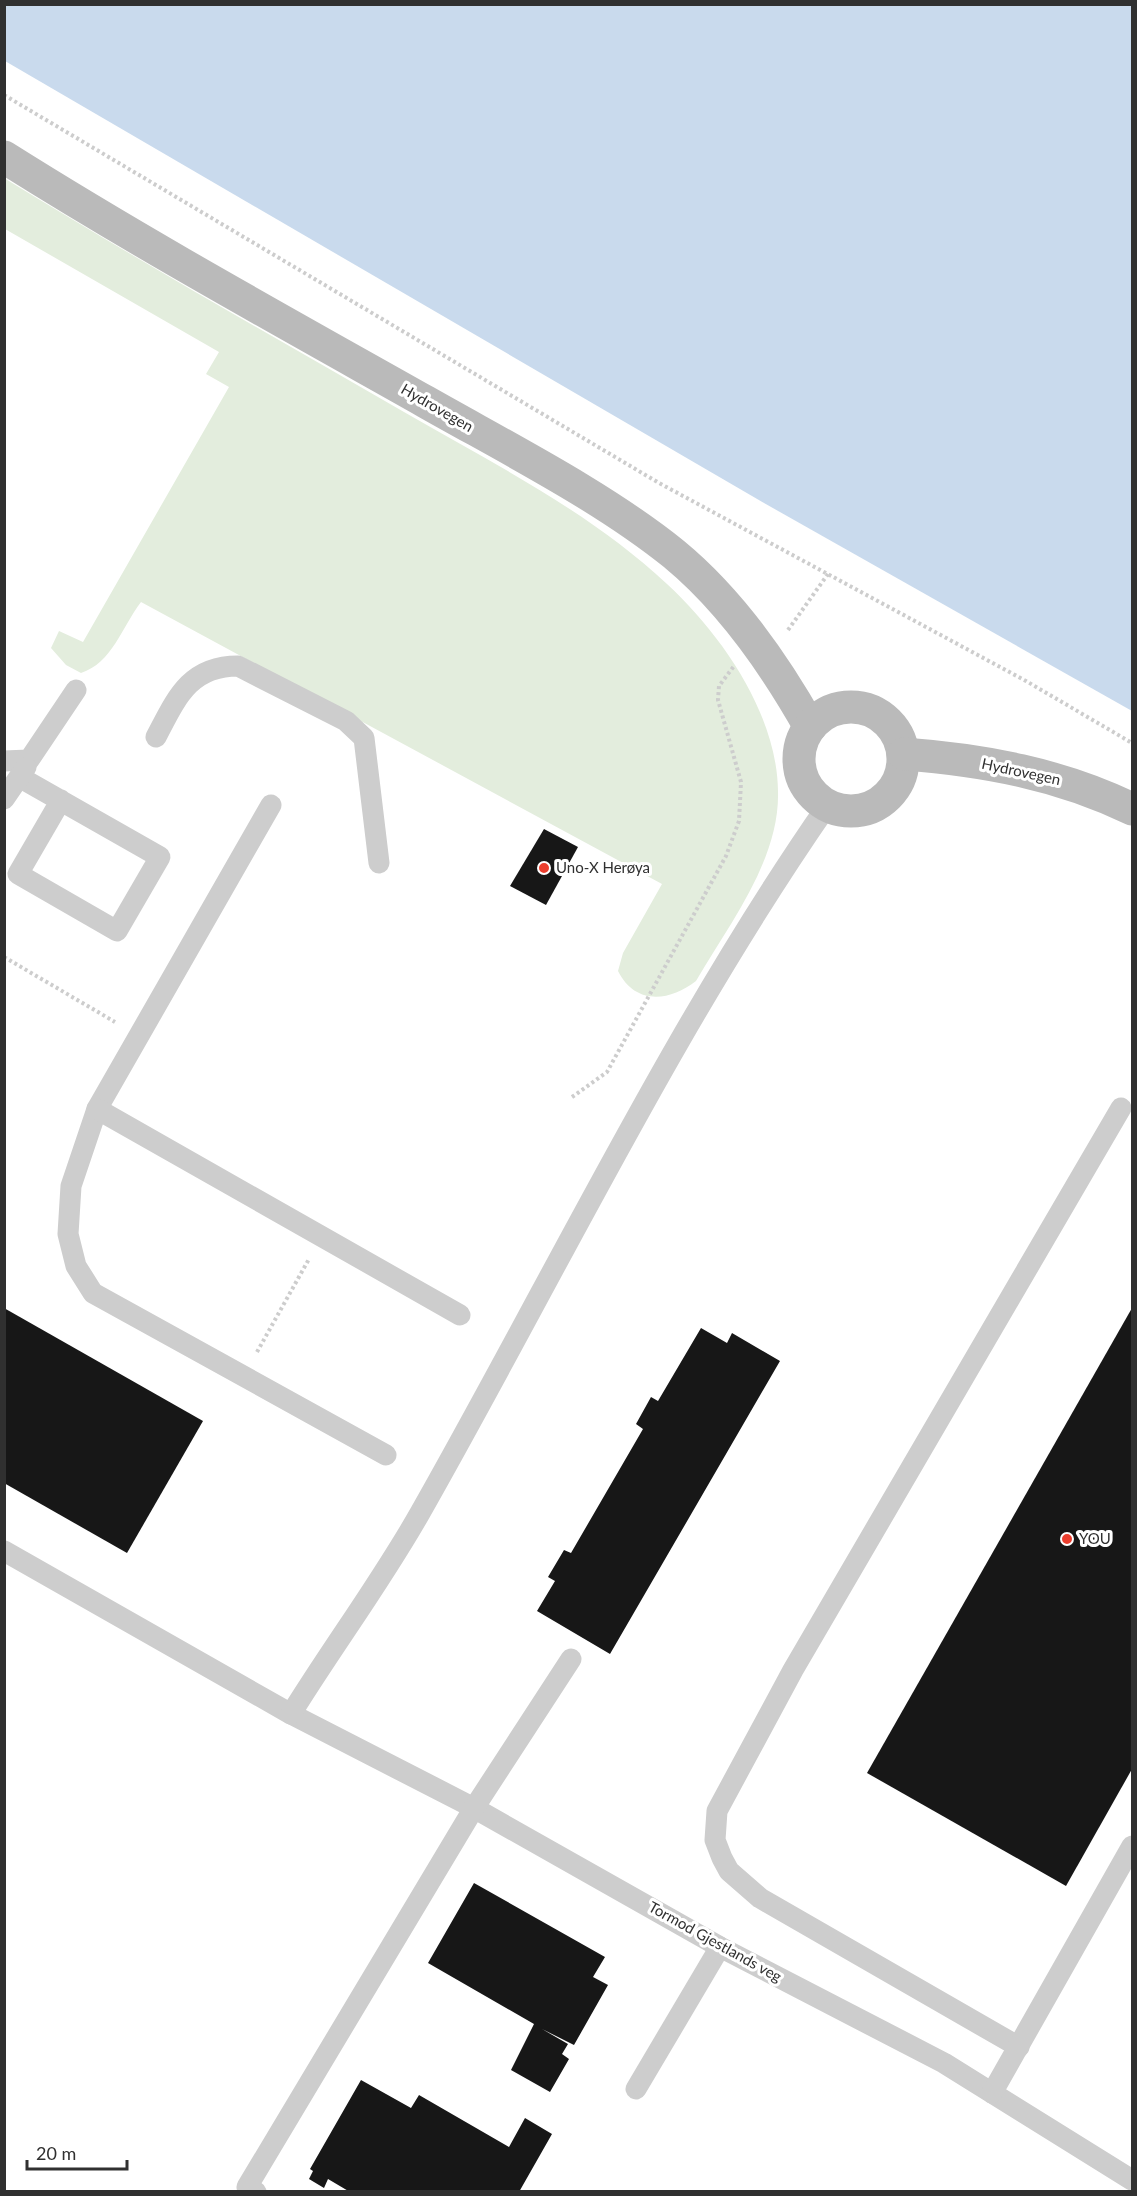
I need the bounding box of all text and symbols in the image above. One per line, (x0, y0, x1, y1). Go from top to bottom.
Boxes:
street label: Hydrovegen (398, 379, 477, 435)
street label: Hydrovegen (980, 754, 1062, 788)
place label: Uno-X Herøya (556, 858, 650, 876)
marker: Uno-X Herøya (537, 861, 551, 875)
place label: YOU (1079, 1529, 1111, 1547)
marker: YOU (1060, 1532, 1074, 1546)
street label: Tormod Gjestlands veg (646, 1897, 785, 1985)
scale bar (27, 2133, 128, 2171)
text: 20 m (36, 2142, 76, 2164)

